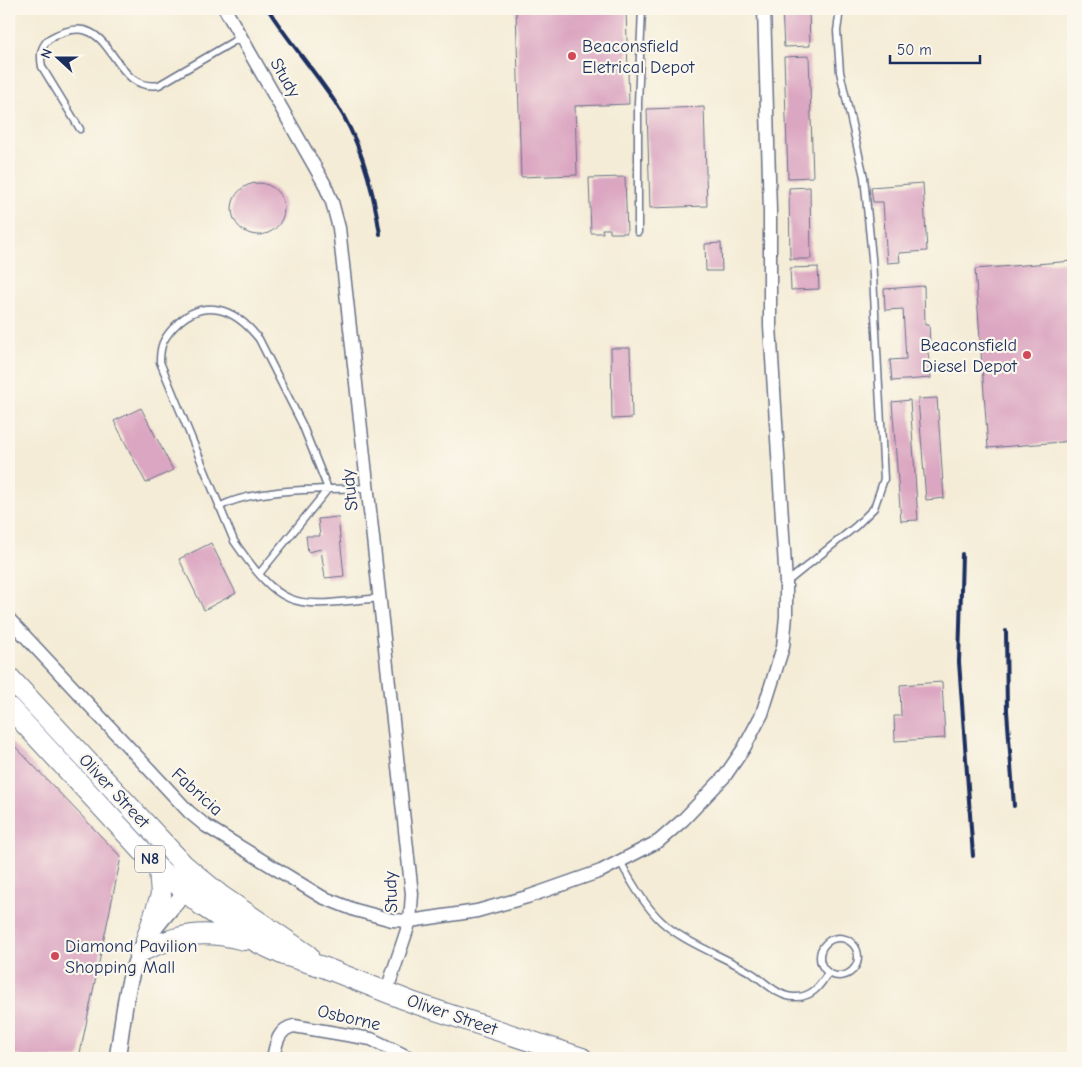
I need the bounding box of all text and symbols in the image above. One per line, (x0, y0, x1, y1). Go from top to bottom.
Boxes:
north arrow (32, 32, 82, 82)
scale bar (890, 32, 980, 64)
place label: Beaconsfield Eletrical Depot (582, 36, 695, 78)
text: 50 m (897, 41, 932, 59)
text: N (37, 46, 56, 61)
marker: Beaconsfield Eletrical Depot (566, 50, 578, 62)
street label: Study (265, 55, 305, 102)
place label: Beaconsfield Diesel Depot (920, 335, 1018, 377)
marker: Beaconsfield Diesel Depot (1021, 349, 1033, 361)
street label: Study (337, 467, 363, 512)
street label: Oliver Street (74, 749, 154, 833)
street label: Fabricia (167, 764, 227, 820)
road number: N8 (135, 846, 165, 872)
street label: Study (380, 870, 402, 913)
place label: Diamond Pavilion Shopping Mall (65, 936, 197, 978)
marker: Diamond Pavilion Shopping Mall (49, 950, 61, 962)
street label: Oliver Street (404, 990, 501, 1041)
street label: Osborne (315, 1001, 383, 1035)

